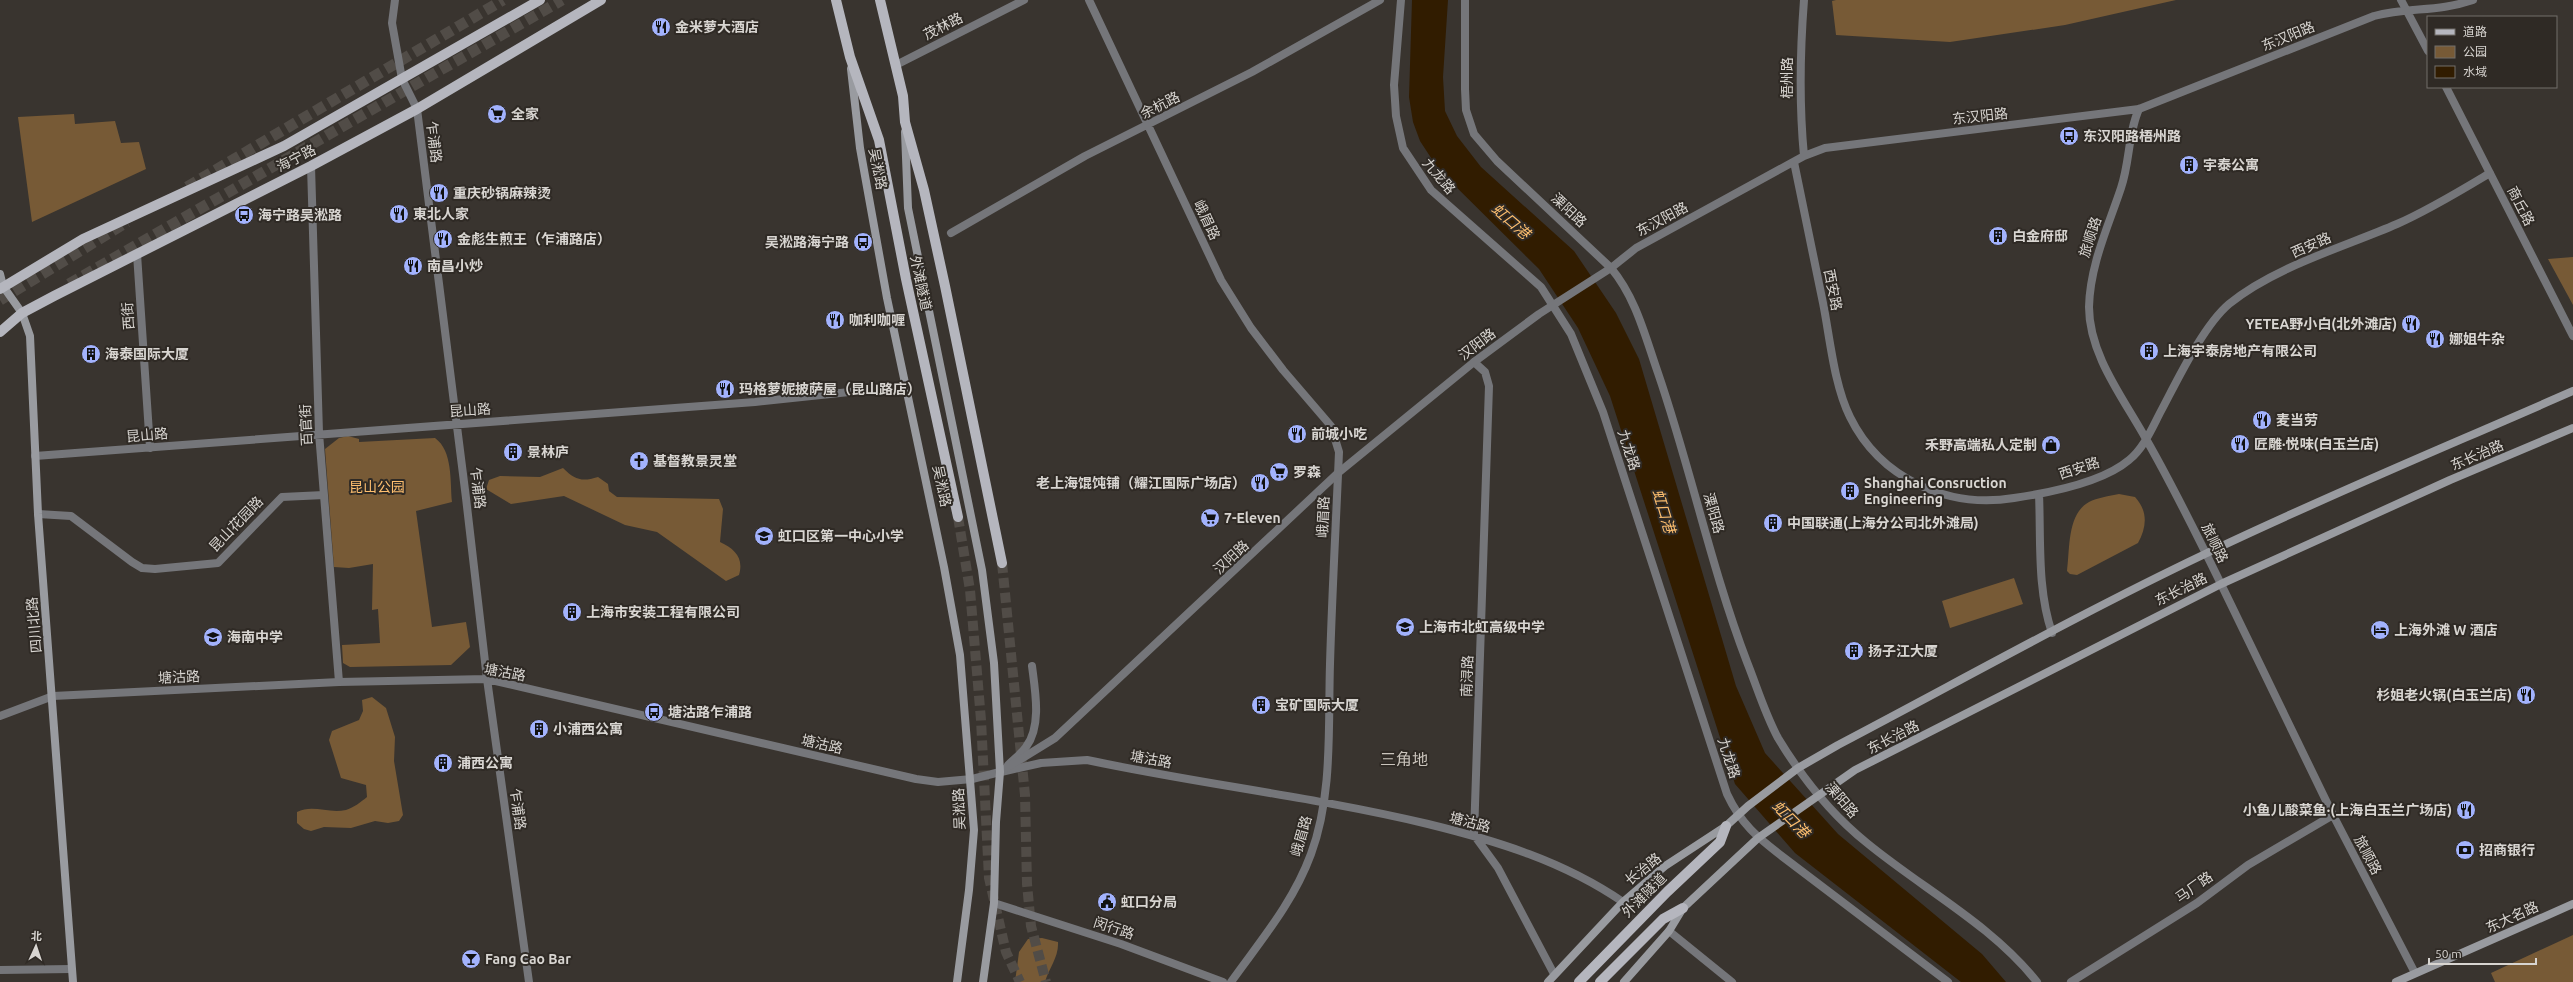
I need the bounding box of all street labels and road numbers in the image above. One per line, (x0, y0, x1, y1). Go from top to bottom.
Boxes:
street label: 茂林路 (921, 9, 965, 43)
street label: 东汉阳路 (2259, 18, 2317, 54)
street label: 梧州路 (1779, 57, 1795, 99)
street label: 余杭路 (1138, 88, 1182, 122)
street label: 东汉阳路 (1951, 105, 2009, 127)
street label: 乍浦路 (424, 120, 444, 164)
street label: 海宁路 (274, 141, 318, 175)
street label: 吴淞路 (866, 147, 890, 191)
street label: 九龙路 (1419, 155, 1459, 197)
street label: 商丘路 (2504, 184, 2538, 228)
street label: 溧阳路 (1548, 190, 1590, 230)
street label: 峨眉路 (1191, 198, 1223, 242)
street label: 东汉阳路 (1634, 199, 1690, 239)
street label: 旅顺路 (2076, 215, 2104, 259)
street label: 西安路 (2289, 229, 2333, 261)
street label: 外滩隧道 (907, 254, 935, 312)
street label: 西安路 (1821, 268, 1845, 312)
street label: 西街 (119, 301, 137, 331)
street label: 汉阳路 (1455, 325, 1499, 363)
street label: 昆山路 (448, 401, 492, 419)
street label: 百官街 (297, 404, 315, 446)
street label: 昆山路 (125, 425, 169, 445)
street label: 九龙路 (1615, 428, 1643, 472)
street label: 东长治路 (2448, 437, 2506, 473)
street label: 西安路 (2057, 454, 2101, 482)
street label: 吴淞路 (930, 464, 954, 508)
street label: 乍浦路 (468, 466, 488, 510)
street label: 溧阳路 (1701, 491, 1727, 535)
street label: 昆山花园路 (206, 493, 266, 555)
street label: 峨眉路 (1314, 496, 1332, 538)
street label: 旅顺路 (2199, 521, 2231, 565)
street label: 汉阳路 (1210, 537, 1252, 577)
street label: 东长治路 (2152, 570, 2210, 608)
street label: 四川北路 (24, 596, 44, 654)
street label: 南浔路 (1458, 655, 1476, 697)
street label: 塘沽路 (483, 660, 527, 684)
street label: 塘沽路 (158, 668, 200, 686)
street label: 东长治路 (1864, 717, 1922, 757)
street label: 塘沽路 (800, 731, 844, 757)
street label: 九龙路 (1715, 736, 1743, 780)
street label: 塘沽路 (1129, 747, 1173, 771)
street label: 溧阳路 (1822, 779, 1862, 821)
street label: 乍浦路 (507, 787, 529, 831)
street label: 吴淞路 (950, 788, 968, 830)
street label: 塘沽路 (1448, 809, 1492, 835)
street label: 峨眉路 (1288, 814, 1314, 858)
street label: 旅顺路 (2351, 833, 2385, 877)
street label: 长治路 (1622, 850, 1664, 888)
street label: 马厂路 (2172, 868, 2216, 906)
street label: 外滩隧道 (1619, 870, 1669, 920)
street label: 东大名路 (2483, 898, 2541, 936)
street label: 闵行路 (1092, 914, 1136, 942)

